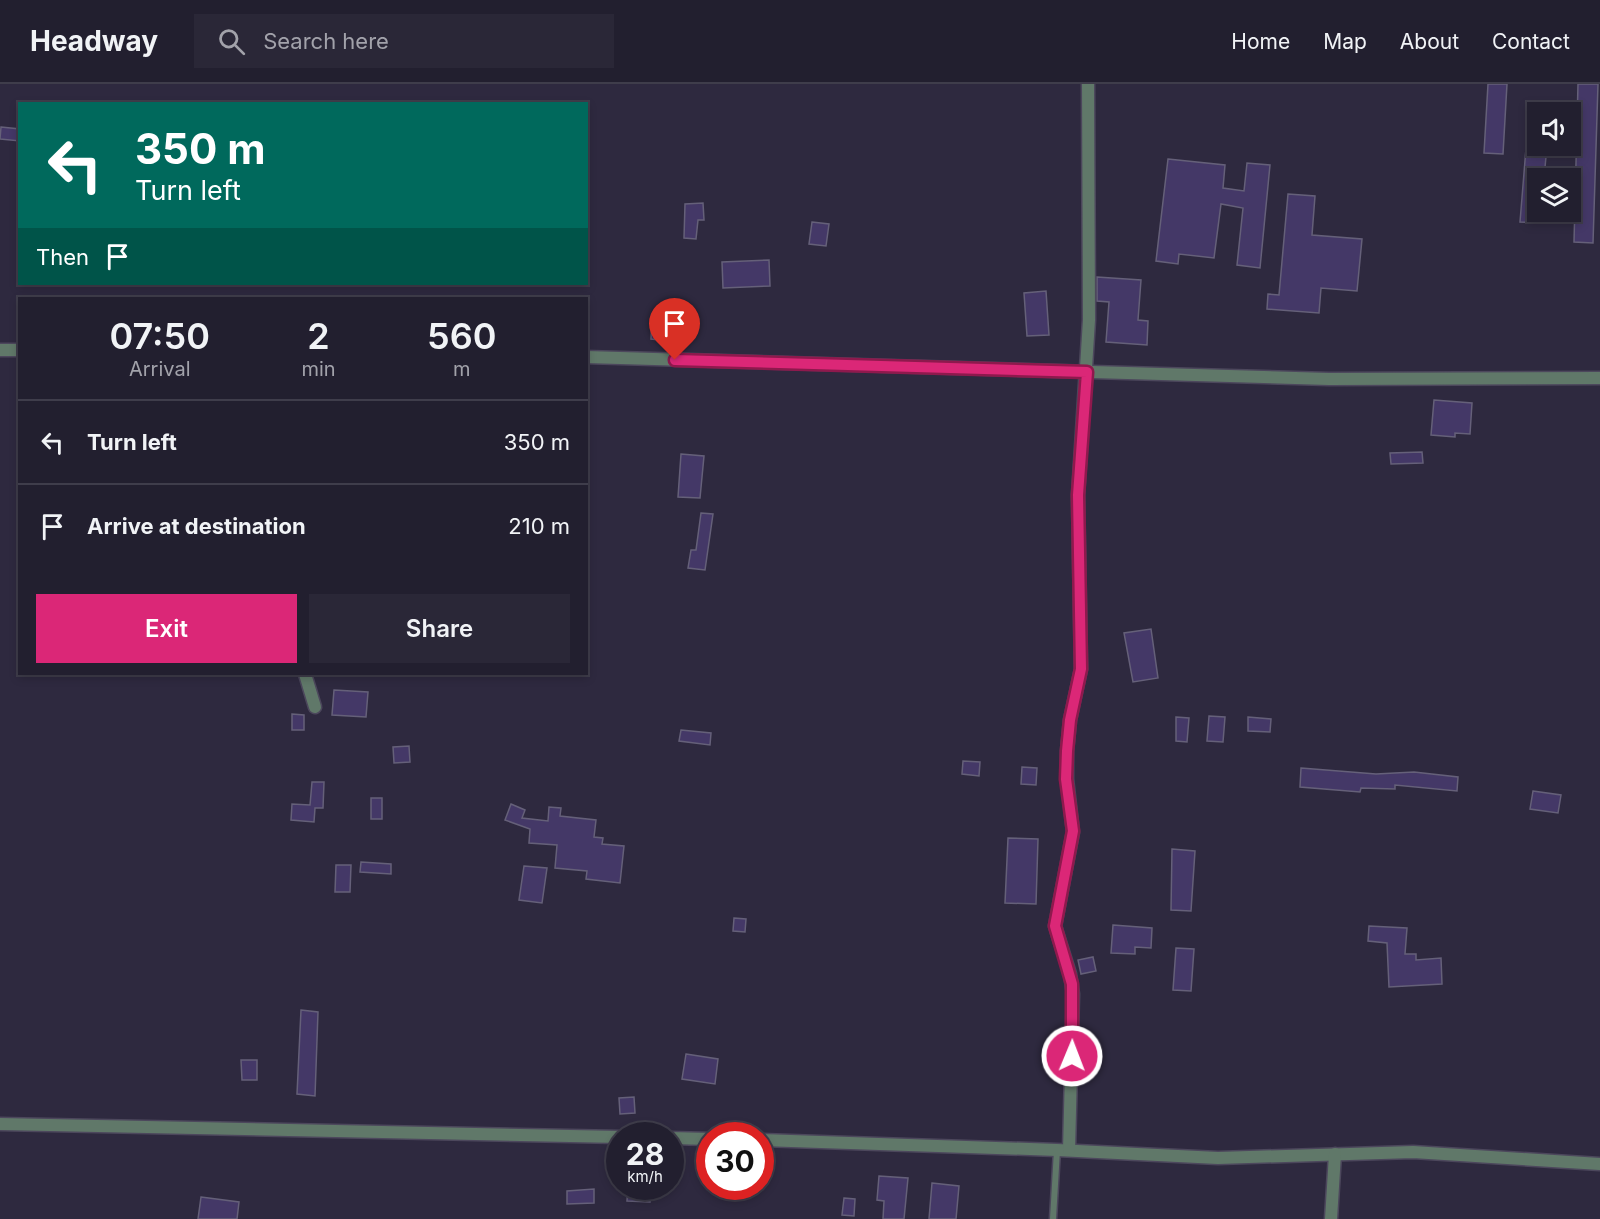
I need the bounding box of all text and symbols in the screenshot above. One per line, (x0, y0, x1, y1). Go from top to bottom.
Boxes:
search box (194, 14, 614, 68)
text: Headway (30, 24, 158, 58)
icon: search (215, 25, 248, 58)
text: Search here (263, 28, 389, 54)
text: Home (1231, 29, 1290, 54)
text: Map (1323, 29, 1367, 54)
text: About (1400, 29, 1459, 54)
text: Contact (1492, 29, 1570, 54)
map controls (1527, 102, 1581, 222)
button: sound (1527, 102, 1581, 156)
text: 350 m (135, 123, 266, 174)
icon: left (36, 126, 114, 204)
button: layers (1527, 168, 1581, 222)
text: Turn left (135, 174, 241, 207)
icon: arrive (101, 240, 134, 273)
text: Then (36, 244, 89, 270)
pin (649, 298, 700, 360)
icon: arrive (658, 307, 691, 340)
text: 07:50 (109, 314, 210, 358)
text: 2 (307, 314, 330, 358)
text: 560 (427, 314, 497, 358)
text: Arrival (129, 357, 190, 381)
text: min (301, 357, 336, 381)
text: m (453, 357, 471, 381)
icon: left (36, 426, 69, 459)
text: Turn left (87, 429, 177, 455)
text: 350 m (504, 429, 570, 455)
icon: arrive (36, 510, 69, 543)
text: Arrive at destination (87, 513, 306, 539)
text: 210 m (508, 513, 570, 539)
button: Exit (36, 594, 297, 663)
button: Share (309, 594, 570, 663)
position arrow (1040, 1024, 1104, 1088)
speed limit sign: 30 (696, 1122, 774, 1200)
text: 28 (626, 1136, 664, 1172)
text: km/h (627, 1167, 663, 1186)

